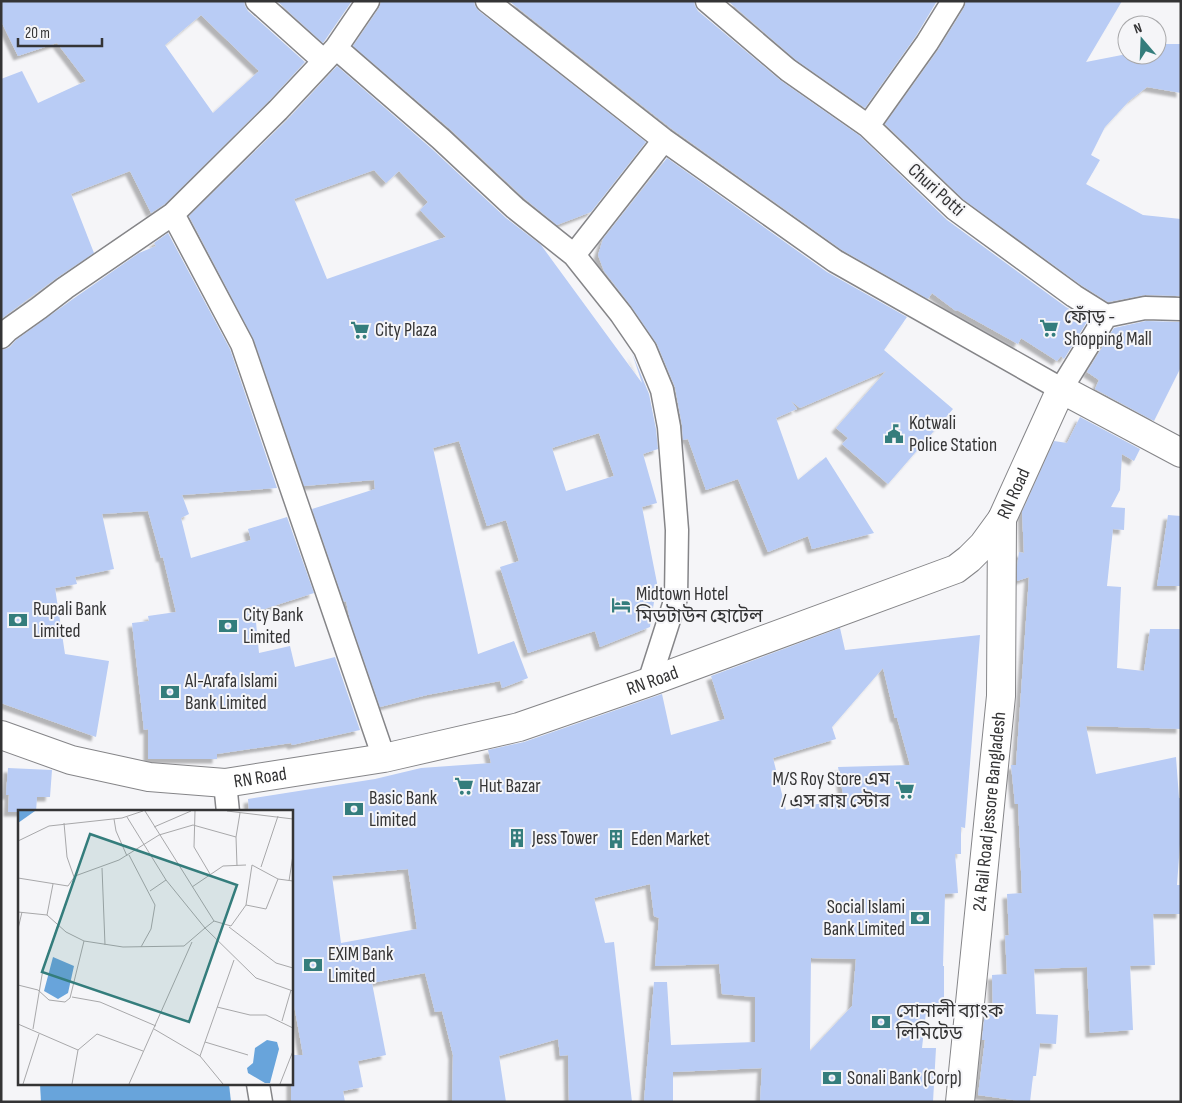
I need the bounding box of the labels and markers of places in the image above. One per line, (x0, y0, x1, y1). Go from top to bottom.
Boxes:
place label: ফোঁড় - Shopping Mall (1064, 305, 1152, 351)
supermarket icon: ফোঁড় - Shopping Mall (1038, 317, 1060, 339)
supermarket icon: City Plaza (349, 319, 371, 341)
place label: City Plaza (375, 319, 437, 342)
place label: Kotwali Police Station (909, 412, 997, 457)
public building icon: Kotwali Police Station (883, 423, 905, 445)
place label: Midtown Hotel মিডটাউন হোটেল (635, 583, 764, 628)
hotel icon: Midtown Hotel মিডটাউন হোটেল (610, 594, 632, 616)
place label: Rupali Bank Limited (33, 598, 107, 643)
place label: City Bank Limited (243, 604, 304, 649)
bank icon: Rupali Bank Limited (7, 609, 29, 631)
bank icon: City Bank Limited (217, 615, 239, 637)
place label: Al-Arafa Islami Bank Limited (184, 670, 277, 715)
bank icon: Al-Arafa Islami Bank Limited (159, 681, 181, 703)
place label: M/S Roy Store এম / এস রায় স্টোর (772, 768, 891, 813)
supermarket icon: Hut Bazar (453, 775, 475, 797)
place label: Hut Bazar (479, 775, 541, 798)
supermarket icon: M/S Roy Store এম / এস রায় স্টোর (894, 779, 916, 801)
place label: Basic Bank Limited (369, 787, 438, 832)
bank icon: Basic Bank Limited (343, 798, 365, 820)
building icon: Jess Tower (506, 827, 528, 849)
place label: Jess Tower (531, 827, 598, 850)
building icon: Eden Market (605, 828, 627, 850)
place label: Eden Market (631, 828, 710, 851)
place label: Social Islami Bank Limited (823, 896, 905, 941)
bank icon: Social Islami Bank Limited (909, 907, 931, 929)
place label: EXIM Bank Limited (328, 943, 394, 988)
bank icon: EXIM Bank Limited (302, 954, 324, 976)
place label: সোনালী ব্যাংক লিমিটেড (895, 999, 1004, 1045)
bank icon: সোনালী ব্যাংক লিমিটেড (870, 1011, 892, 1033)
bank icon: Sonali Bank (Corp) (821, 1067, 843, 1089)
place label: Sonali Bank (Corp) (847, 1067, 962, 1090)

